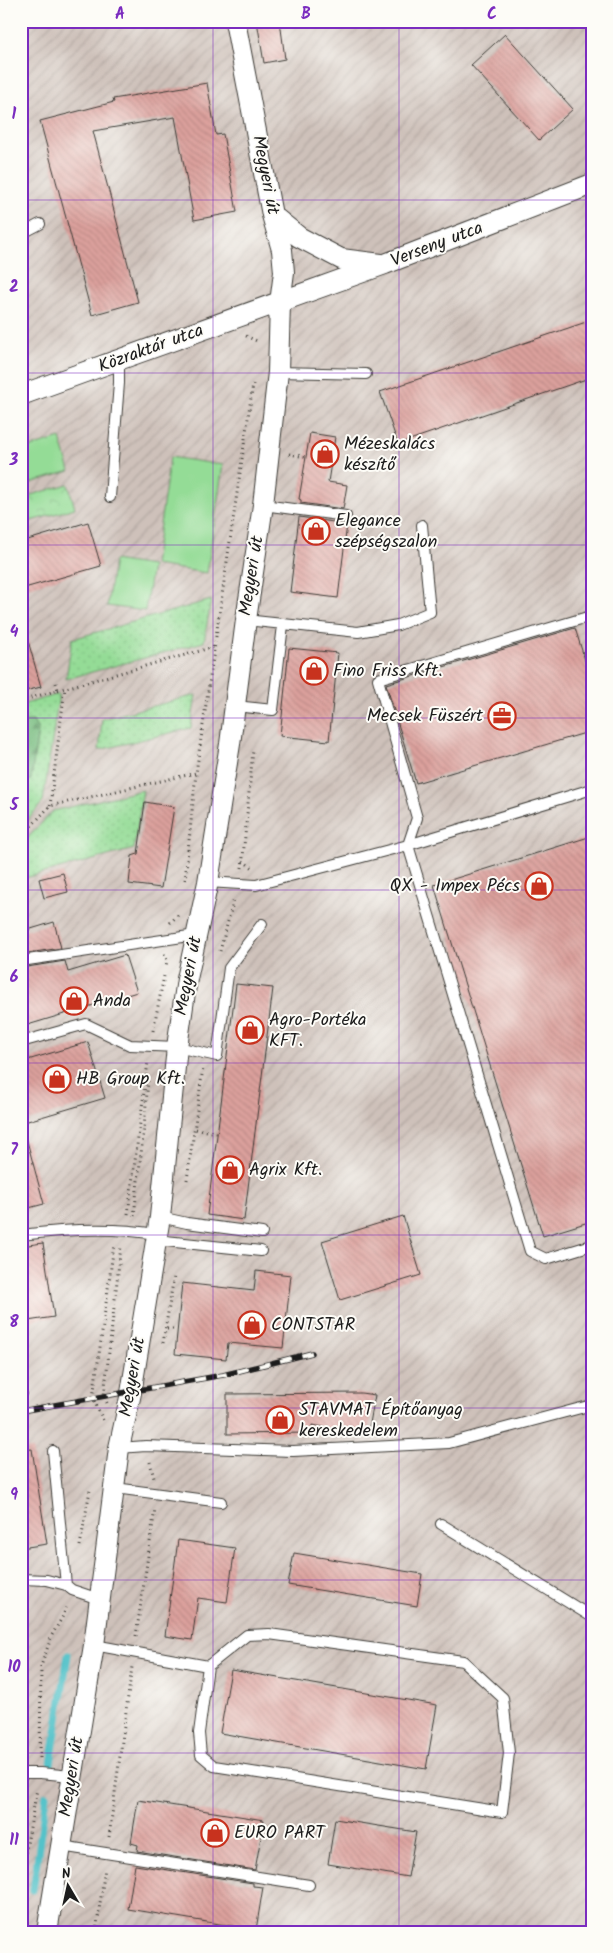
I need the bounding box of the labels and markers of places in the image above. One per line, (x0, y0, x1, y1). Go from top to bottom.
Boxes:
place label: Mézeskalács készítő (344, 430, 436, 480)
shop icon: Mézeskalács készítő (310, 439, 340, 469)
place label: Elegance szépségszalon (335, 507, 437, 557)
shop icon: Elegance szépségszalon (301, 516, 331, 546)
shop icon: Fino Friss Kft. (299, 656, 329, 686)
place label: Fino Friss Kft. (333, 657, 443, 686)
office icon: Mecsek Füszért (487, 701, 517, 731)
place label: Mecsek Füszért (367, 702, 484, 731)
shop icon: QX - Impex Pécs (524, 871, 554, 901)
place label: QX - Impex Pécs (390, 872, 520, 901)
shop icon: Anda (59, 986, 89, 1016)
place label: Anda (93, 987, 131, 1016)
place label: Agro-Portéka KFT. (269, 1006, 367, 1056)
shop icon: Agro-Portéka KFT. (235, 1015, 265, 1045)
shop icon: HB Group Kft. (42, 1064, 72, 1094)
place label: HB Group Kft. (76, 1065, 185, 1094)
shop icon: Agrix Kft. (215, 1155, 245, 1185)
place label: Agrix Kft. (249, 1156, 322, 1185)
shop icon: CONTSTAR (237, 1310, 267, 1340)
place label: CONTSTAR (271, 1311, 355, 1340)
place label: STAVMAT Építőanyag kereskedelem (299, 1396, 463, 1446)
shop icon: STAVMAT Építőanyag kereskedelem (265, 1405, 295, 1435)
shop icon: EURO PART (200, 1818, 230, 1848)
place label: EURO PART (234, 1819, 326, 1848)

